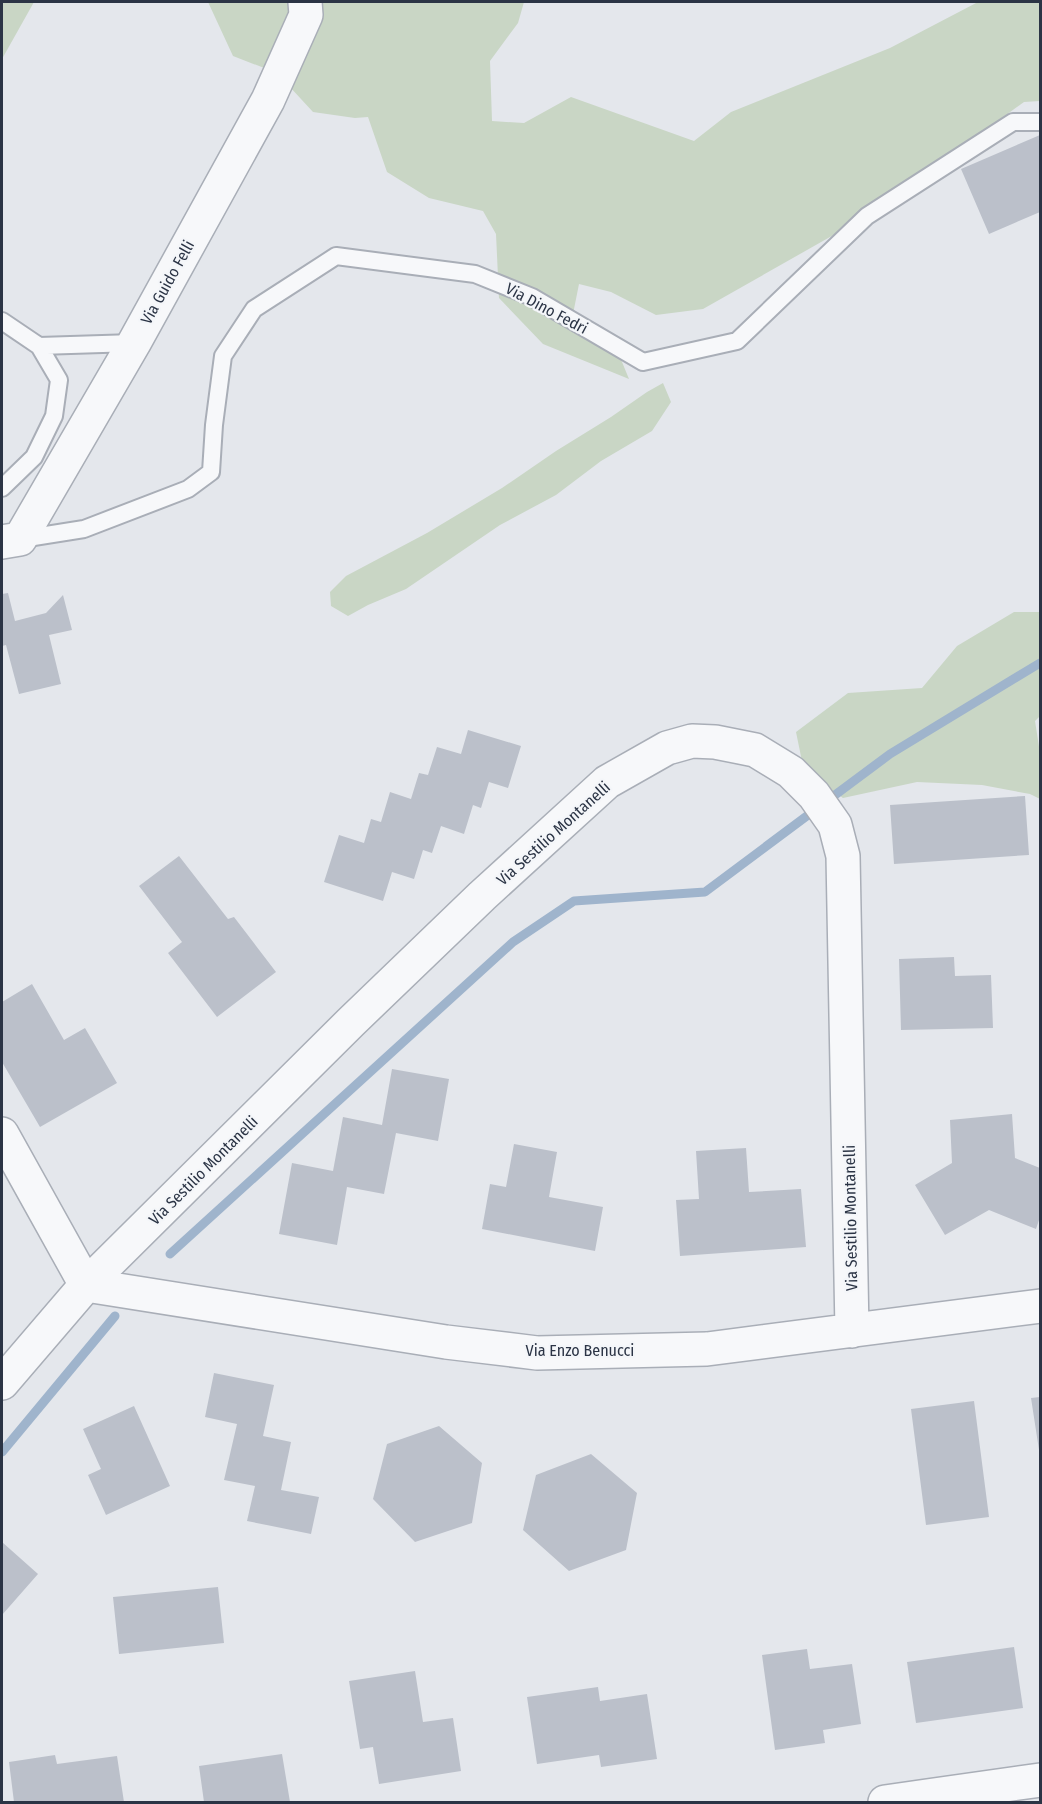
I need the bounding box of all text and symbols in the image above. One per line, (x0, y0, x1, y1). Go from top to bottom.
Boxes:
street label: Via Guido Felli (137, 237, 198, 327)
street label: Via Dino Fedri (502, 279, 591, 338)
street label: Via Sestilio Montanelli (493, 777, 614, 889)
street label: Via Sestilio Montanelli (145, 1112, 262, 1229)
street label: Via Sestilio Montanelli (840, 1145, 861, 1291)
street label: Via Enzo Benucci (526, 1341, 634, 1360)

